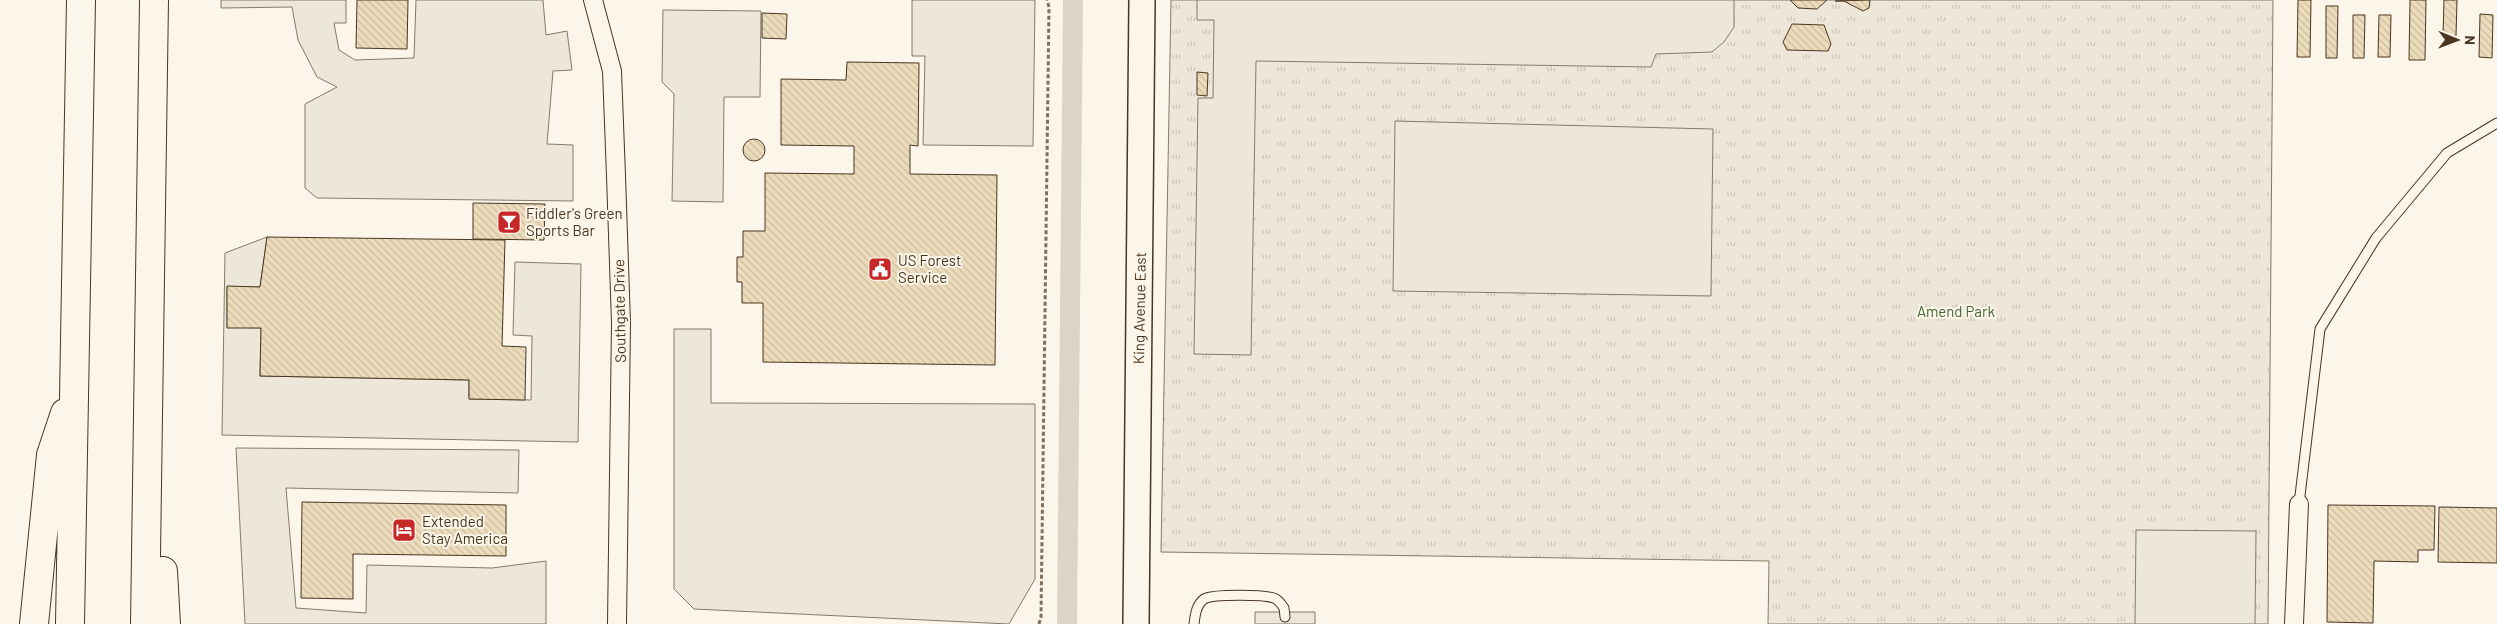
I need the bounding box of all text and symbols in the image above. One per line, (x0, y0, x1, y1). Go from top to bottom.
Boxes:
north arrow (2432, 15, 2482, 65)
text: N (2462, 35, 2479, 45)
place label: Fiddler's Green Sports Bar (526, 204, 623, 239)
bar icon: Fiddler's Green Sports Bar (496, 209, 522, 235)
place label: US Forest Service (898, 251, 961, 286)
street label: King Avenue East (1129, 252, 1149, 364)
public building icon: US Forest Service (867, 256, 893, 282)
street label: Southgate Drive (609, 259, 629, 363)
park label: Amend Park (1917, 302, 1996, 320)
place label: Extended Stay America (422, 512, 508, 547)
hotel icon: Extended Stay America (391, 517, 417, 543)

